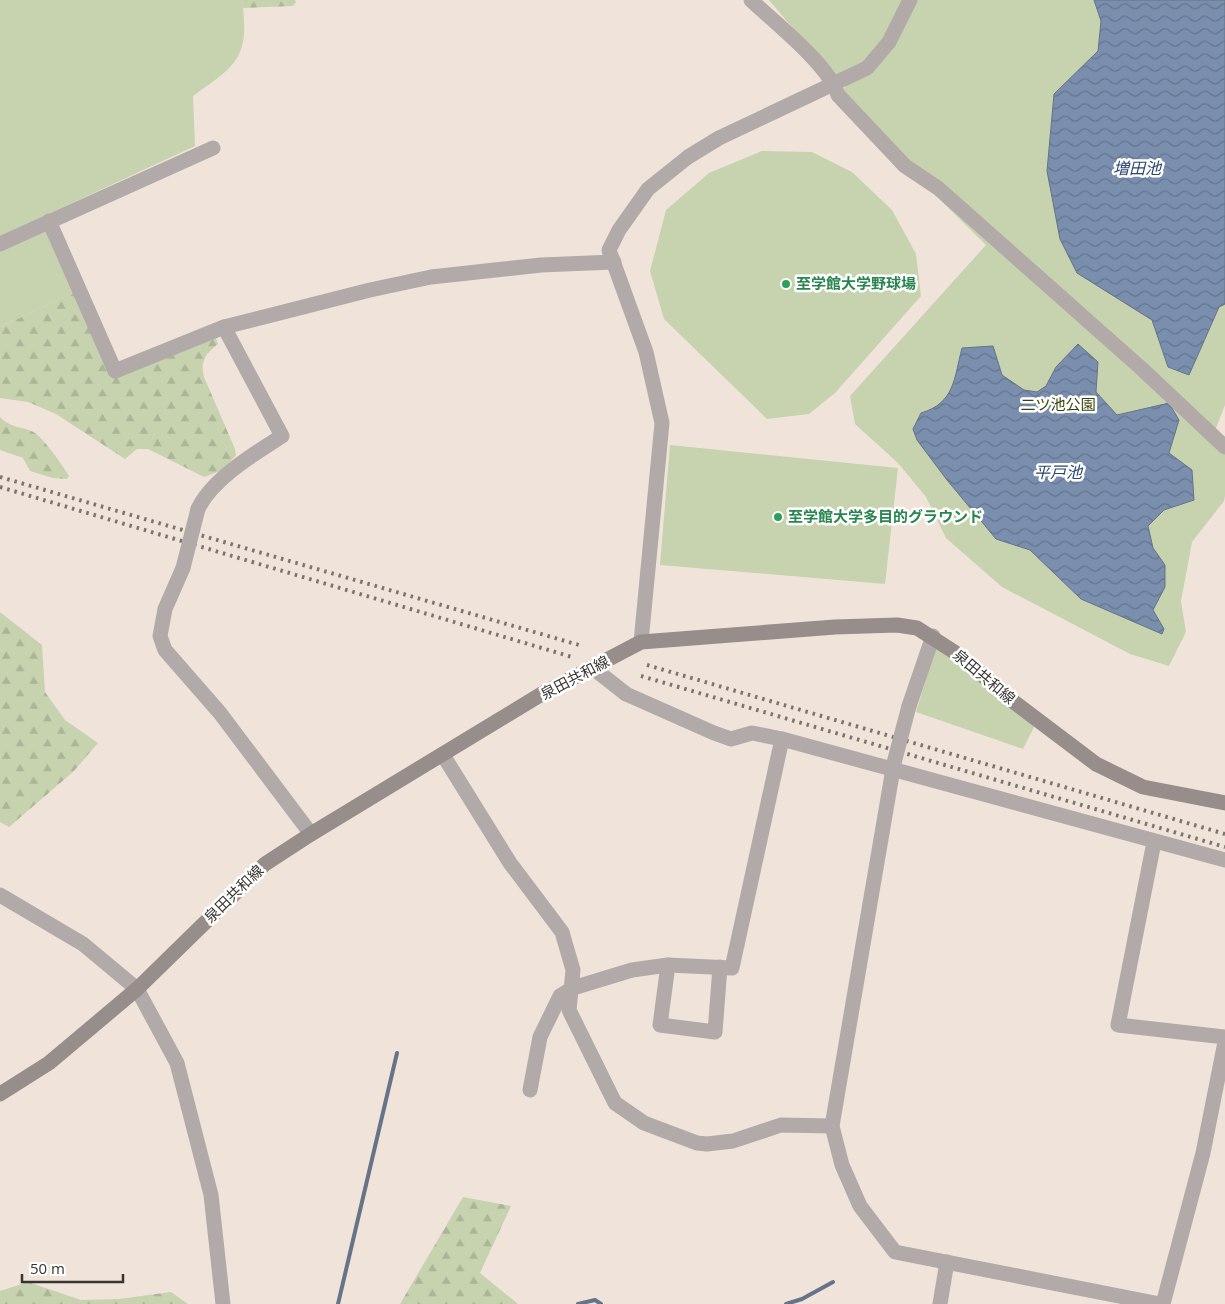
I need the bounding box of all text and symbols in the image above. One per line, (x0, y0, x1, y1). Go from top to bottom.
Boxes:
water label: 増田池 (1113, 157, 1163, 179)
place label: 至学館大学野球場 (796, 273, 916, 293)
marker: 至学館大学野球場 (780, 278, 792, 290)
park label: 二ツ池公園 (1020, 394, 1096, 414)
water label: 平戸池 (1034, 461, 1084, 483)
place label: 至学館大学多目的グラウンド (788, 506, 983, 526)
marker: 至学館大学多目的グラウンド (772, 511, 784, 523)
street label: 泉田共和線 (949, 644, 1020, 708)
street label: 泉田共和線 (537, 651, 612, 704)
street label: 泉田共和線 (199, 860, 267, 927)
scale bar (22, 1252, 124, 1284)
text: 50 m (30, 1258, 65, 1278)

